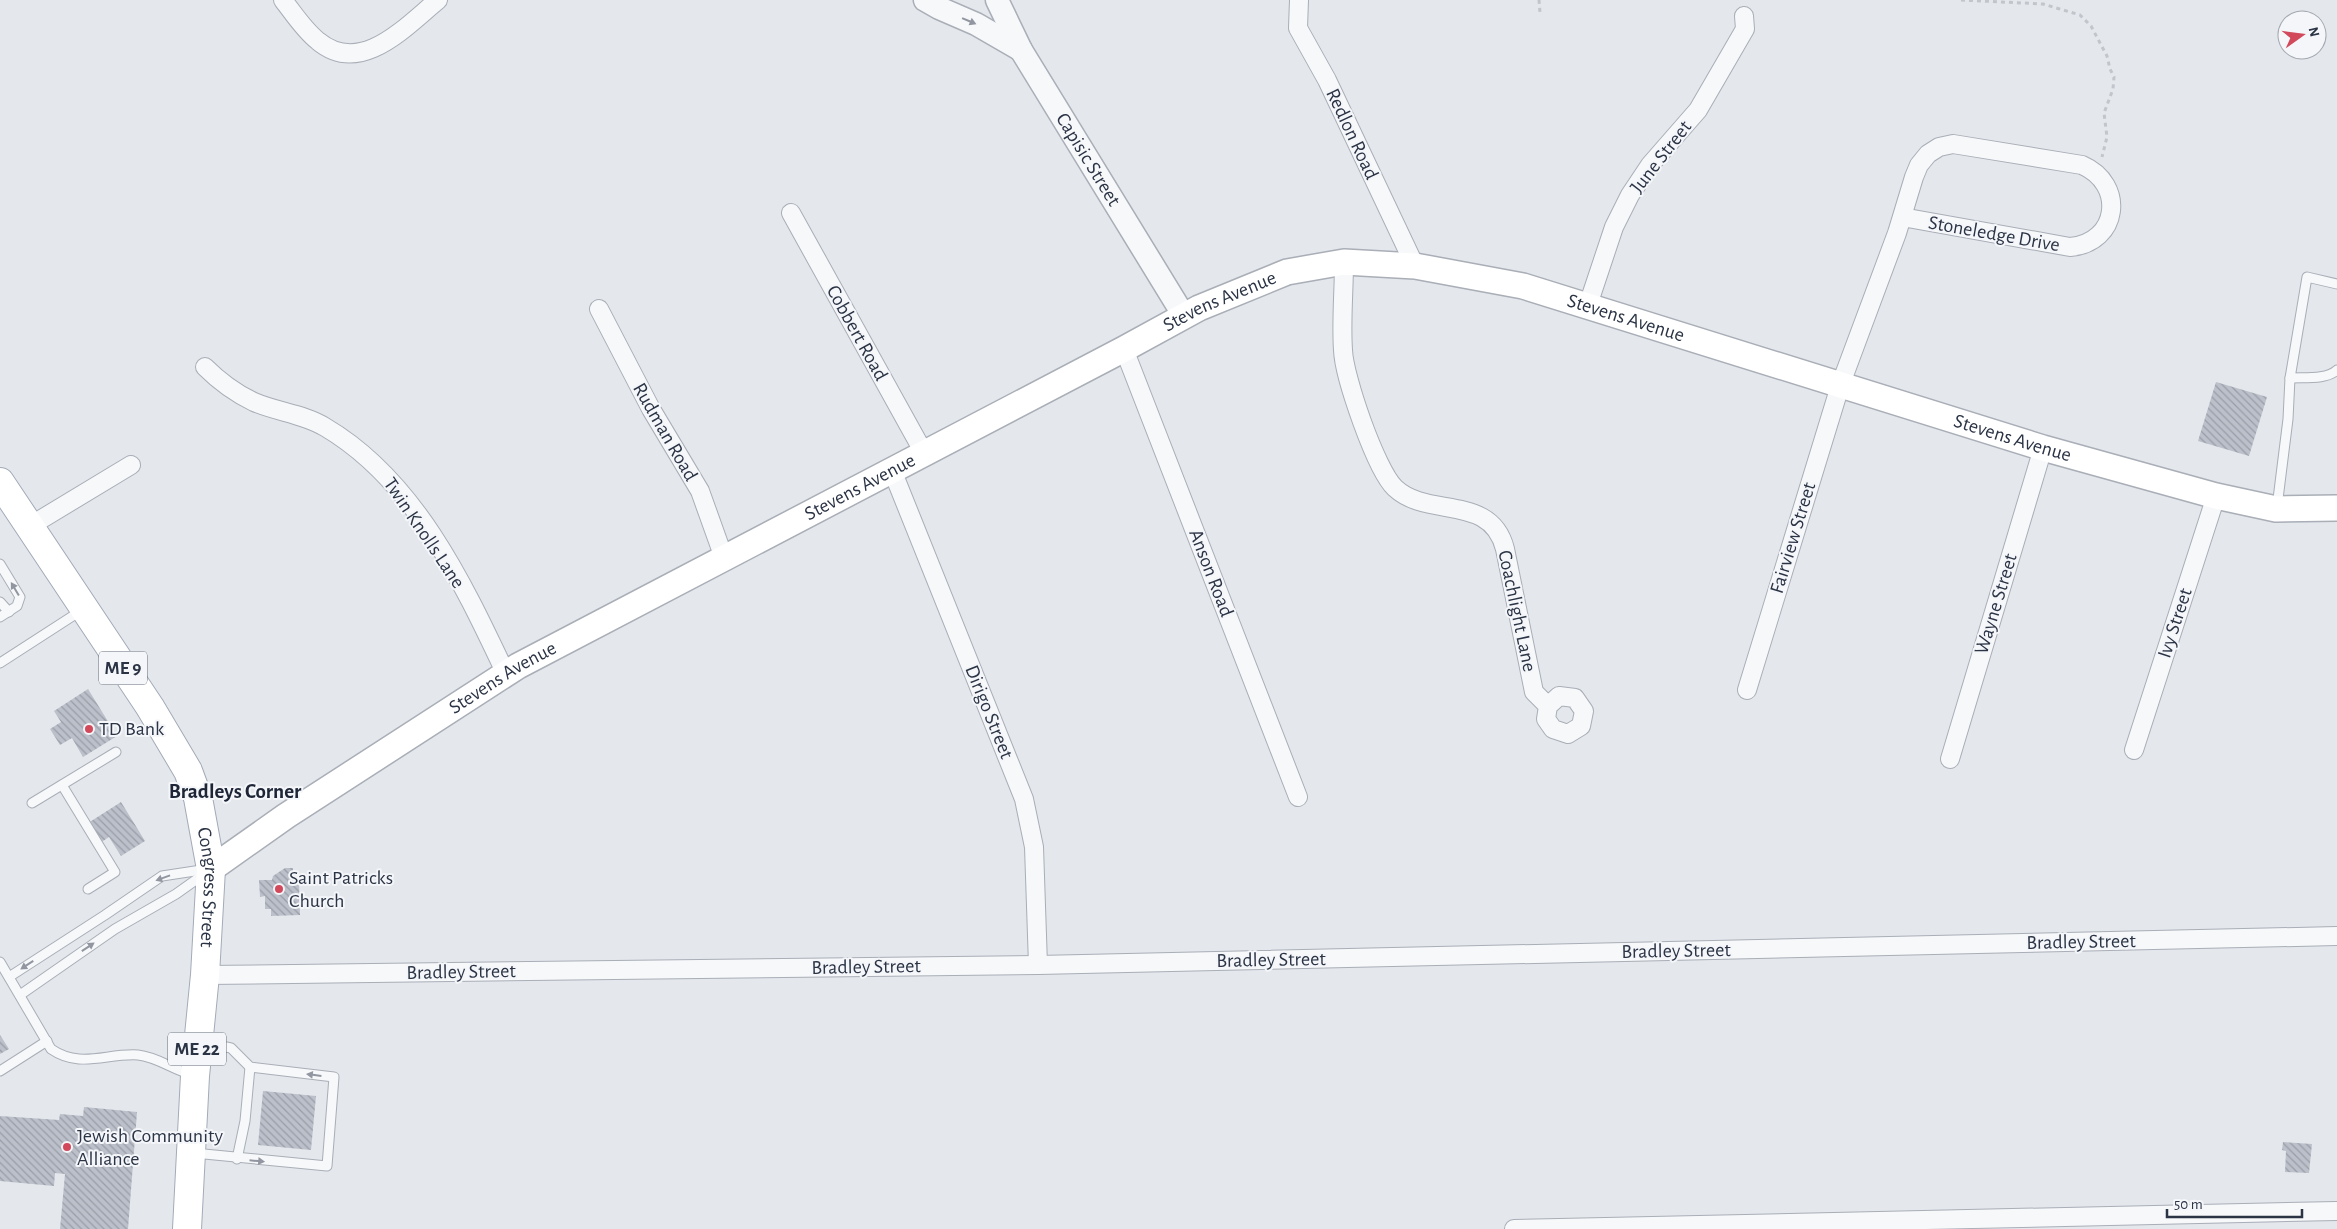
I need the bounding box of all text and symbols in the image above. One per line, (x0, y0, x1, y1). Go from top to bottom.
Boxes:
north arrow (2277, 10, 2327, 60)
one-way arrow (962, 17, 977, 25)
text: N (2306, 26, 2322, 39)
street label: Redlon Road (1322, 85, 1382, 183)
street label: Capisic Street (1052, 110, 1124, 210)
street label: June Street (1627, 117, 1696, 197)
street label: Stoneledge Drive (1927, 213, 2061, 255)
street label: Stevens Avenue (1160, 268, 1279, 336)
street label: Cobbert Road (823, 282, 891, 384)
street label: Stevens Avenue (1565, 290, 1687, 346)
street label: Rudman Road (629, 380, 701, 484)
street label: Stevens Avenue (1951, 411, 2073, 465)
street label: Stevens Avenue (801, 450, 918, 524)
street label: Twin Knolls Lane (380, 474, 468, 592)
street label: Fairview Street (1767, 479, 1820, 596)
street label: Anson Road (1185, 526, 1237, 620)
street label: Coachlight Lane (1494, 548, 1540, 674)
street label: Wayne Street (1971, 551, 2021, 657)
one-way arrow (11, 583, 20, 596)
street label: Ivy Street (2154, 585, 2196, 660)
street label: Stevens Avenue (445, 638, 560, 718)
road number: ME 9 (99, 651, 147, 684)
street label: Dirigo Street (961, 662, 1017, 762)
place label: TD Bank (99, 719, 164, 739)
marker: TD Bank (83, 723, 95, 735)
district label: Bradleys Corner (169, 781, 302, 802)
street label: Congress Street (194, 826, 221, 949)
place label: Saint Patricks Church (289, 868, 393, 911)
one-way arrow (155, 874, 170, 882)
marker: Saint Patricks Church (273, 883, 285, 895)
street label: Bradley Street (2026, 931, 2137, 953)
street label: Bradley Street (1621, 940, 1732, 962)
one-way arrow (82, 942, 95, 952)
street label: Bradley Street (1216, 949, 1327, 971)
street label: Bradley Street (811, 956, 922, 978)
one-way arrow (20, 960, 34, 970)
street label: Bradley Street (406, 961, 517, 983)
road number: ME 22 (168, 1032, 226, 1066)
one-way arrow (306, 1071, 322, 1079)
place label: Jewish Community Alliance (77, 1126, 223, 1169)
marker: Jewish Community Alliance (61, 1141, 73, 1153)
one-way arrow (249, 1157, 265, 1165)
scale bar (2167, 1186, 2302, 1218)
text: 50 m (2174, 1197, 2203, 1212)

